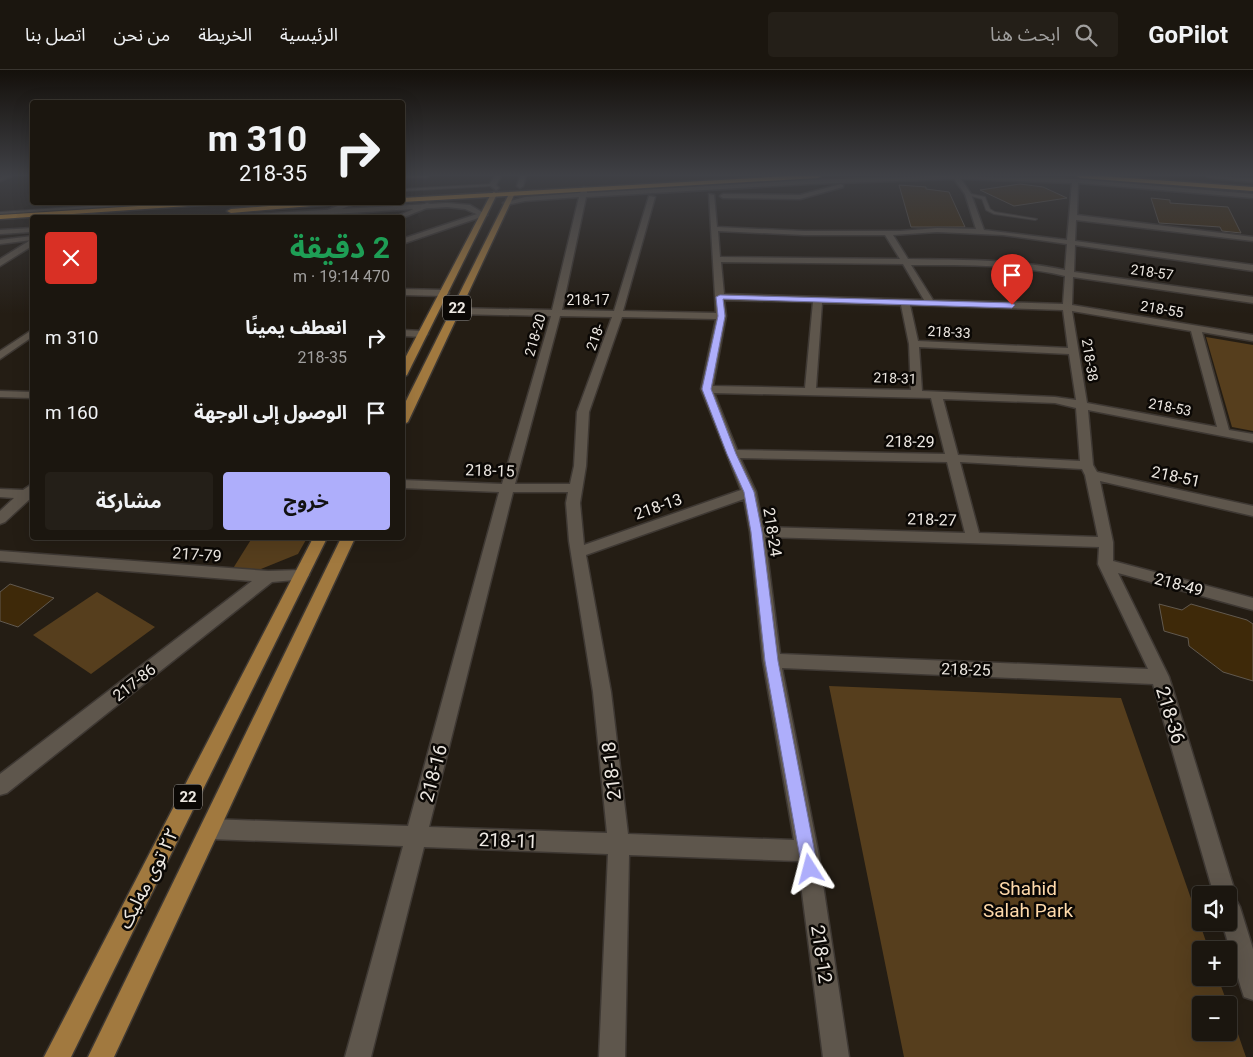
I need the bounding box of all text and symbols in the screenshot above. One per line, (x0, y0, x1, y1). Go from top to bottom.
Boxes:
search box (768, 12, 1118, 57)
icon: search (1072, 21, 1100, 49)
text: GoPilot (1148, 21, 1228, 49)
text: ابحث هنا (990, 23, 1060, 46)
text: اتصل بنا (25, 24, 86, 45)
text: من نحن (114, 24, 170, 45)
text: الخريطة (198, 24, 252, 45)
text: الرئيسية (280, 24, 338, 45)
text: 310 m (208, 119, 307, 160)
icon: right (325, 120, 390, 185)
text: 218-35 (239, 161, 307, 186)
text: 2 دقيقة (290, 230, 390, 265)
button: close (45, 232, 97, 284)
pin (991, 254, 1033, 305)
icon: arrive (998, 261, 1026, 289)
street label: 218-57 (1129, 261, 1175, 283)
text: 470 m · 19:14 (293, 267, 390, 286)
street label: 218-17 (566, 292, 610, 308)
road number: 22 (443, 296, 471, 320)
street label: 218-55 (1139, 297, 1185, 321)
street label: 218-20 (521, 312, 549, 358)
text: انعطف يمينًا (245, 316, 347, 339)
street label: 218- (583, 321, 607, 353)
street label: 218-33 (927, 323, 971, 341)
icon: right (362, 324, 390, 352)
text: 310 m (45, 326, 98, 349)
street label: 218-38 (1079, 337, 1101, 383)
text: 218-35 (298, 348, 347, 367)
street label: 218-31 (873, 369, 917, 387)
street label: 218-53 (1147, 395, 1193, 419)
icon: arrive (362, 399, 390, 427)
text: 160 m (45, 401, 98, 424)
text: الوصول إلى الوجهة (194, 401, 347, 424)
street label: 218-29 (885, 432, 935, 451)
street label: 218-15 (465, 460, 515, 481)
street label: 218-51 (1150, 462, 1202, 491)
button: مشاركة (45, 472, 213, 530)
button: خروج (223, 472, 390, 530)
street label: 218-13 (632, 489, 685, 523)
street label: 218-24 (759, 506, 786, 558)
street label: 218-27 (907, 509, 957, 530)
street label: 217-79 (172, 543, 222, 566)
street label: 218-49 (1153, 569, 1205, 600)
street label: 218-25 (941, 659, 991, 680)
street label: 217-86 (109, 660, 160, 705)
street label: 218-36 (1151, 684, 1190, 747)
street label: 218-18 (597, 741, 626, 801)
street label: 218-16 (415, 742, 452, 804)
road number: 22 (174, 784, 202, 810)
street label: ٢٢ توی مەلیک (113, 824, 184, 932)
street label: 218-11 (478, 828, 538, 853)
position arrow (783, 842, 835, 894)
park label: Shahid Salah Park (983, 877, 1073, 922)
map controls (1192, 886, 1237, 1041)
button: sound (1192, 886, 1237, 931)
street label: 218-12 (806, 923, 837, 985)
button: + (1192, 941, 1237, 986)
button: − (1192, 996, 1237, 1041)

